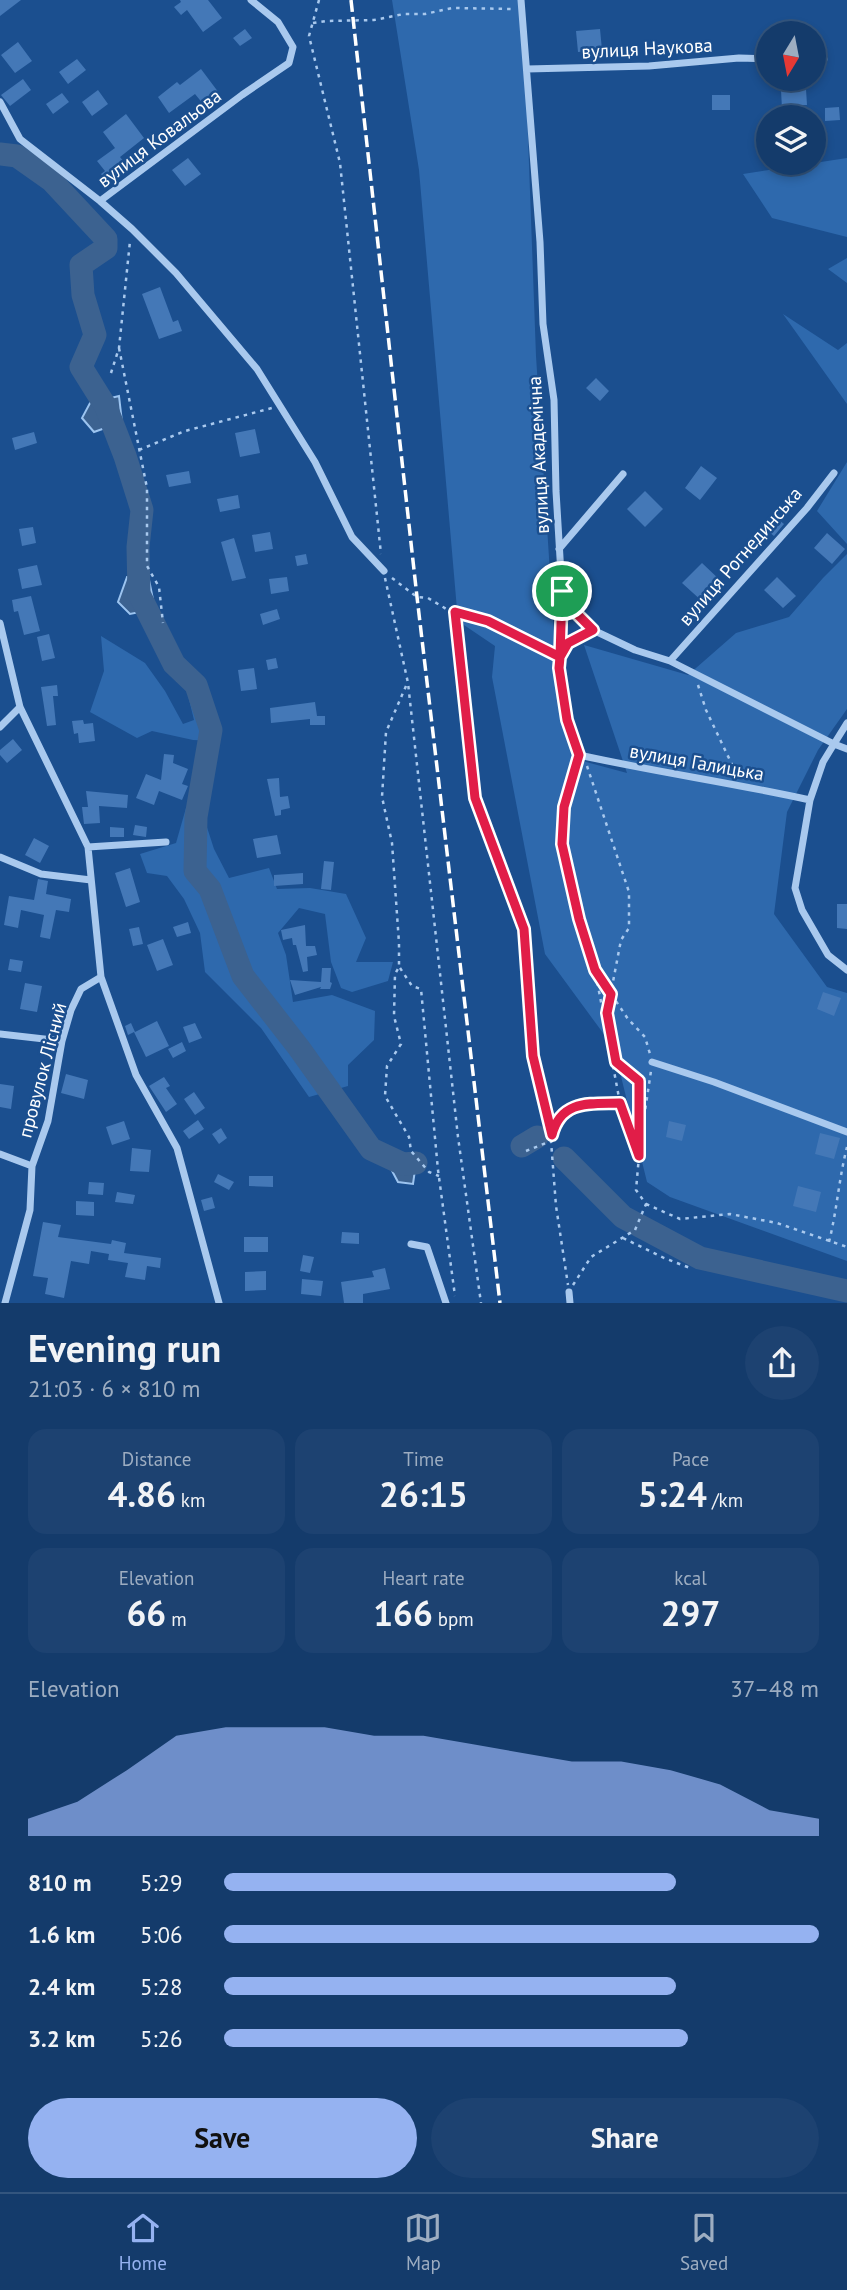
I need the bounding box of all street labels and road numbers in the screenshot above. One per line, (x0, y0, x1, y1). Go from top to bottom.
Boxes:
street label: вулиця Наукова (581, 33, 713, 63)
street label: вулиця Ковальова (92, 84, 226, 192)
street label: вулиця Академічна (522, 376, 554, 534)
street label: вулиця Рогнединська (673, 482, 807, 630)
street label: вулиця Галицька (628, 738, 766, 786)
street label: провулок Лісний (12, 1000, 72, 1140)

